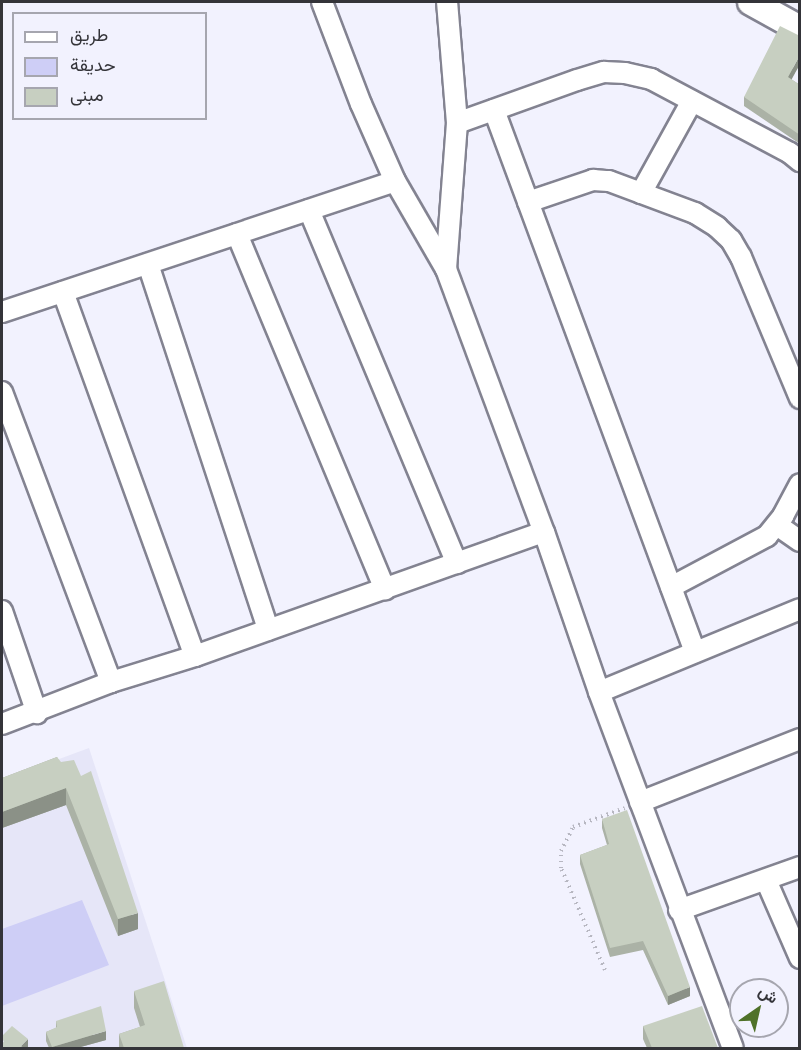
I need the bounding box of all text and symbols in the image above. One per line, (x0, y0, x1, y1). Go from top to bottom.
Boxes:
legend (12, 12, 207, 120)
text: طريق (70, 24, 108, 46)
text: حديقة (70, 54, 116, 76)
text: مبنى (70, 84, 104, 106)
north arrow (729, 978, 789, 1038)
text: ش (754, 981, 782, 1008)

